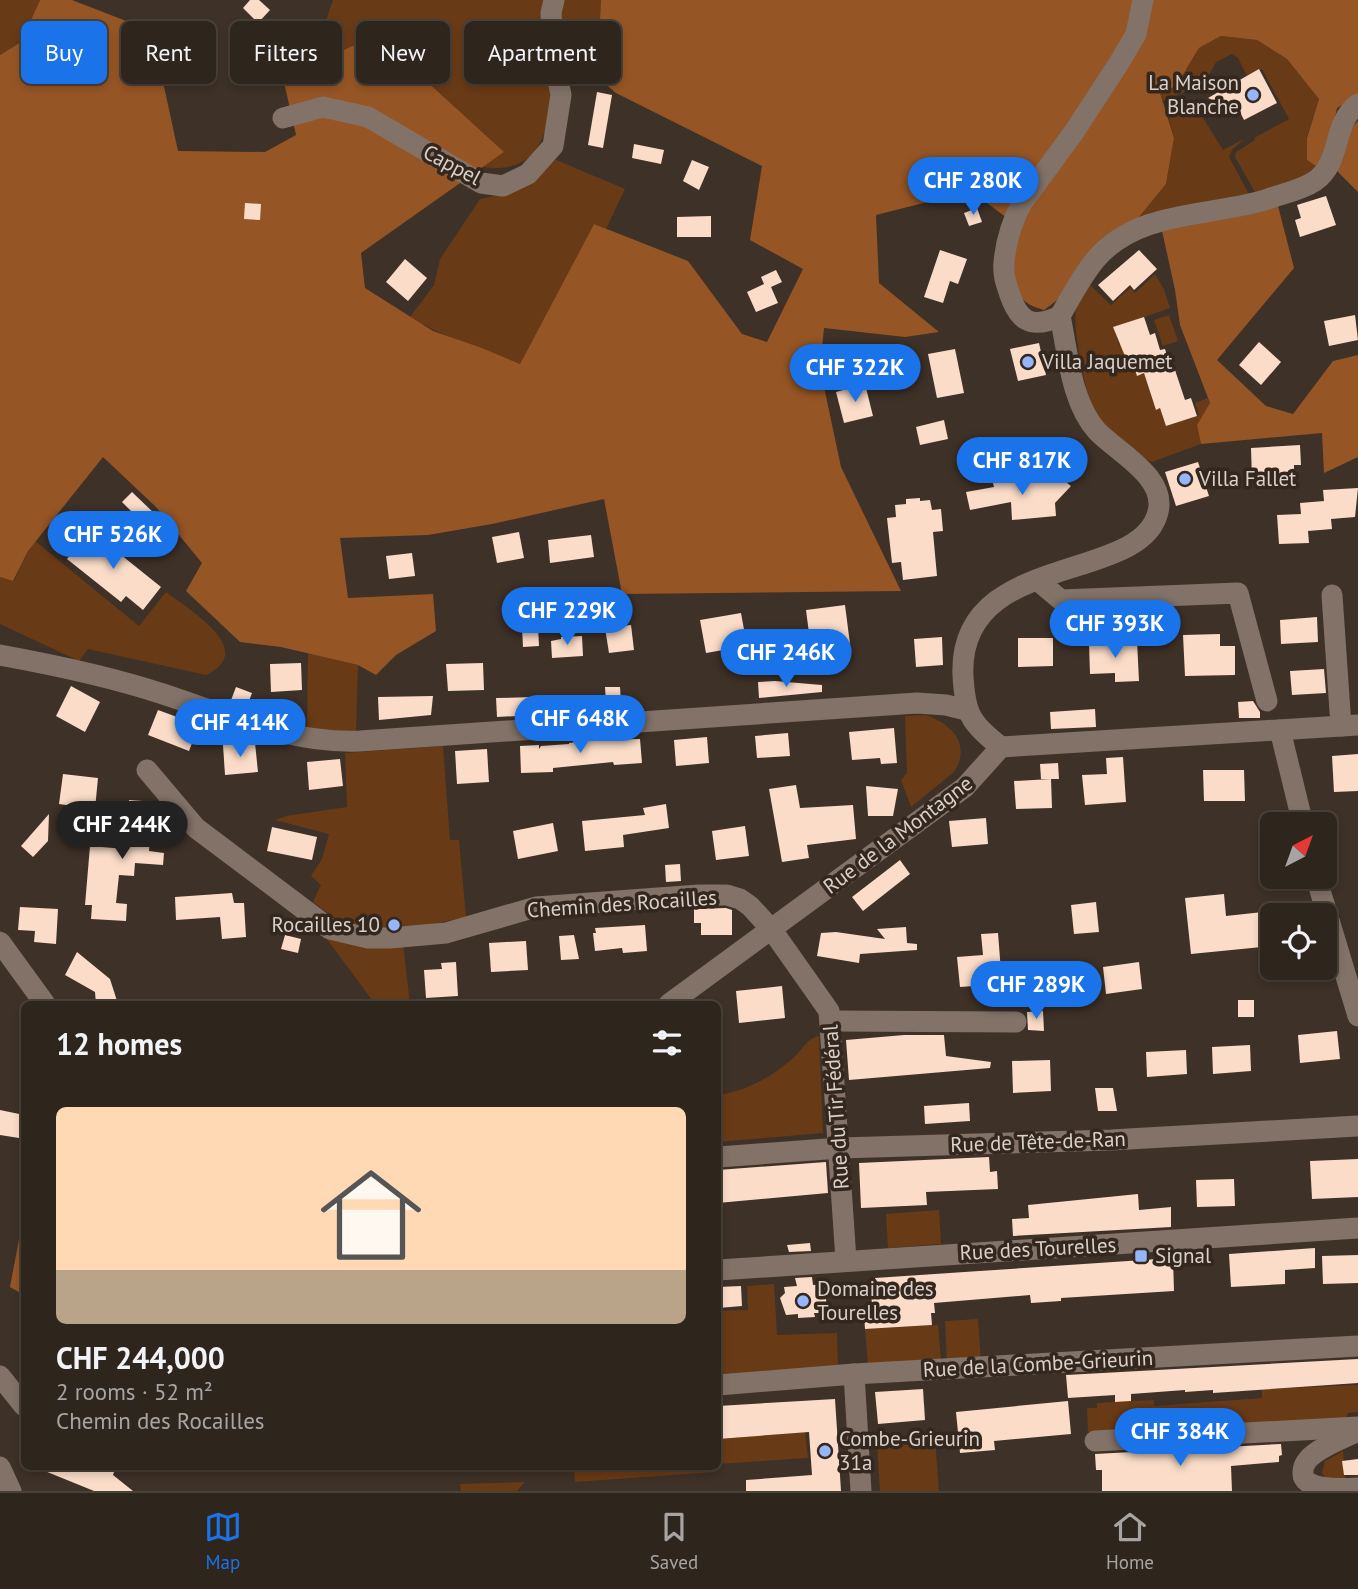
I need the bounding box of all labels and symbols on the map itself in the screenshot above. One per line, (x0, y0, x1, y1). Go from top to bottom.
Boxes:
place label: La Maison Blanche (1148, 69, 1239, 120)
marker: La Maison Blanche (1245, 87, 1261, 103)
street label: Cappel (419, 138, 486, 191)
pin: CHF 280K (901, 158, 1045, 217)
pin: CHF 322K (783, 344, 927, 404)
place label: Villa Jaquemet (1041, 348, 1172, 375)
marker: Villa Jaquemet (1020, 354, 1036, 370)
pin: CHF 817K (950, 438, 1094, 497)
place label: Villa Fallet (1198, 465, 1296, 492)
marker: Villa Fallet (1177, 471, 1193, 487)
pin: CHF 526K (41, 512, 185, 571)
pin: CHF 229K (495, 588, 639, 647)
pin: CHF 393K (1043, 600, 1187, 660)
pin: CHF 246K (714, 630, 858, 689)
pin: CHF 648K (508, 696, 652, 755)
pin: CHF 414K (168, 700, 312, 759)
street label: Rue de la Montagne (818, 770, 978, 900)
pin: CHF 244K (50, 802, 194, 861)
north arrow (1260, 812, 1337, 889)
street label: Chemin des Rocailles (526, 883, 718, 924)
place label: Rocailles 10 (271, 911, 380, 938)
marker: Rocailles 10 (386, 917, 402, 933)
pin: CHF 289K (964, 962, 1108, 1021)
street label: Rue du Tir Fédéral (816, 1024, 855, 1190)
street label: Rue de Tête-de-Ran (950, 1125, 1126, 1158)
street label: Rue des Tourelles (959, 1231, 1117, 1266)
place label: Signal (1155, 1242, 1211, 1269)
marker: Signal (1133, 1248, 1149, 1264)
place label: Domaine des Tourelles (817, 1275, 934, 1326)
marker: Domaine des Tourelles (795, 1293, 811, 1309)
street label: Rue de la Combe-Grieurin (922, 1344, 1154, 1383)
pin: CHF 384K (1108, 1408, 1252, 1468)
place label: Combe-Grieurin 31a (839, 1425, 980, 1476)
marker: Combe-Grieurin 31a (817, 1443, 833, 1459)

